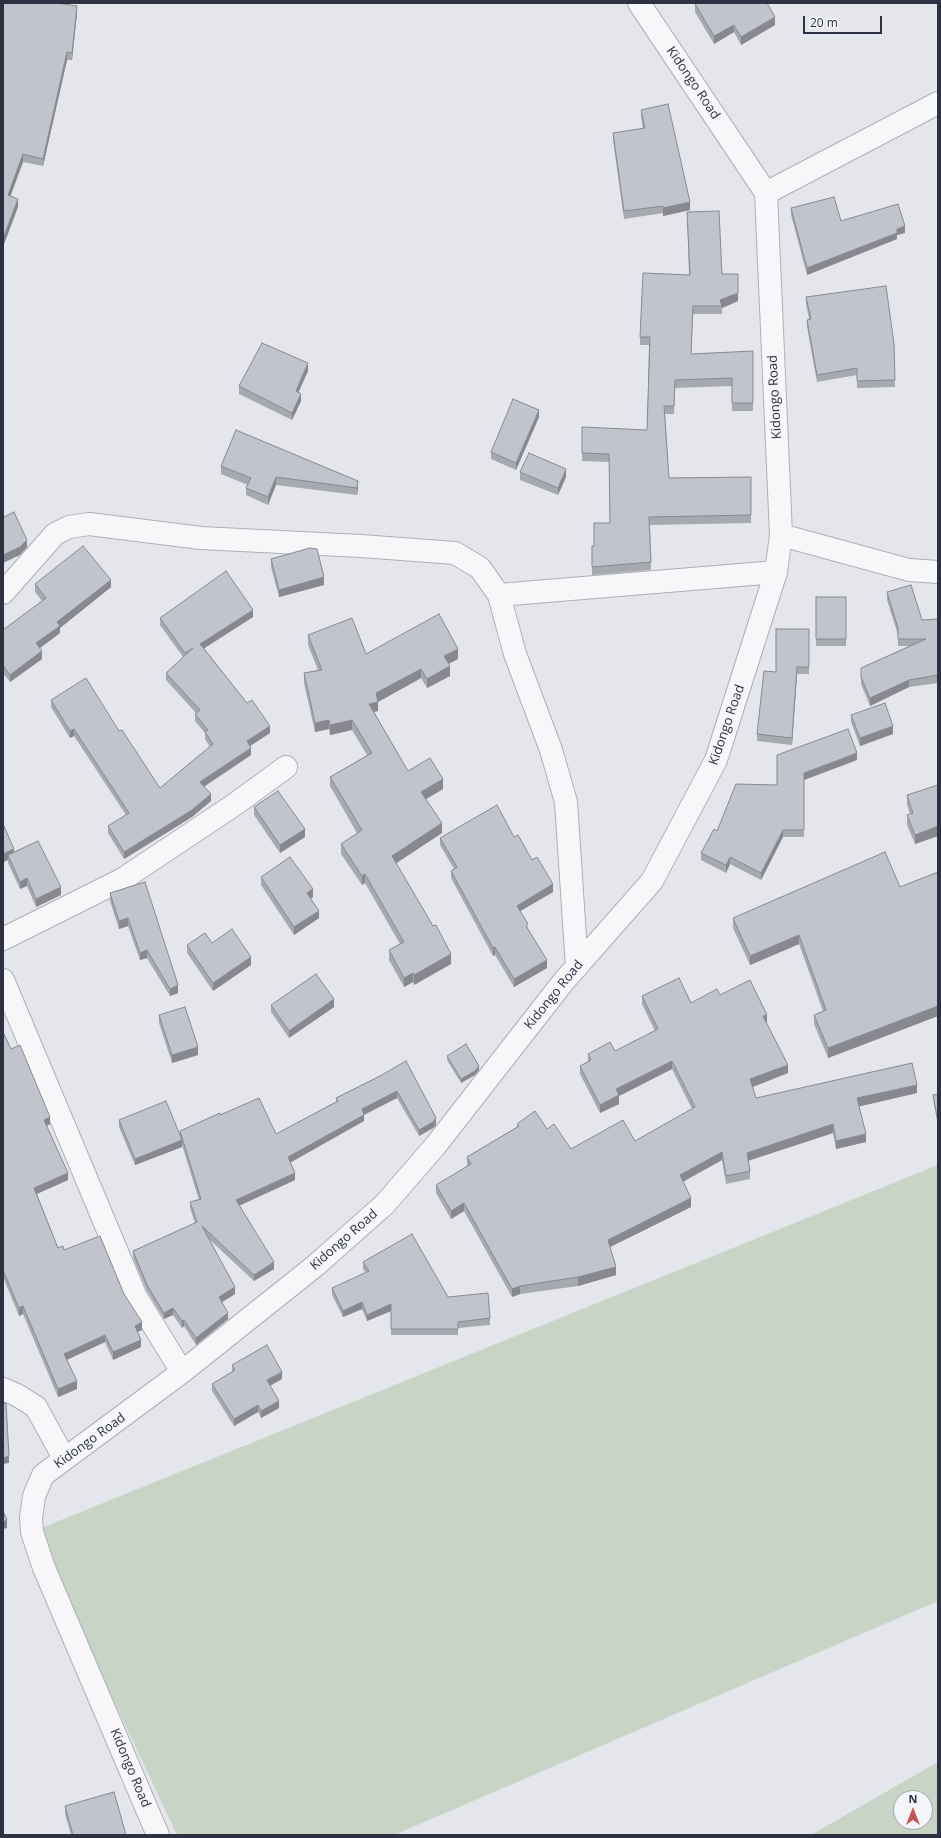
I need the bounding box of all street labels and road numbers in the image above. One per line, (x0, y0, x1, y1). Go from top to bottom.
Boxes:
street label: Kidongo Road (663, 44, 723, 122)
street label: Kidongo Road (765, 355, 785, 439)
street label: Kidongo Road (706, 683, 748, 767)
street label: Kidongo Road (521, 957, 587, 1033)
street label: Kidongo Road (307, 1206, 381, 1274)
street label: Kidongo Road (51, 1410, 129, 1472)
street label: Kidongo Road (106, 1726, 154, 1810)

